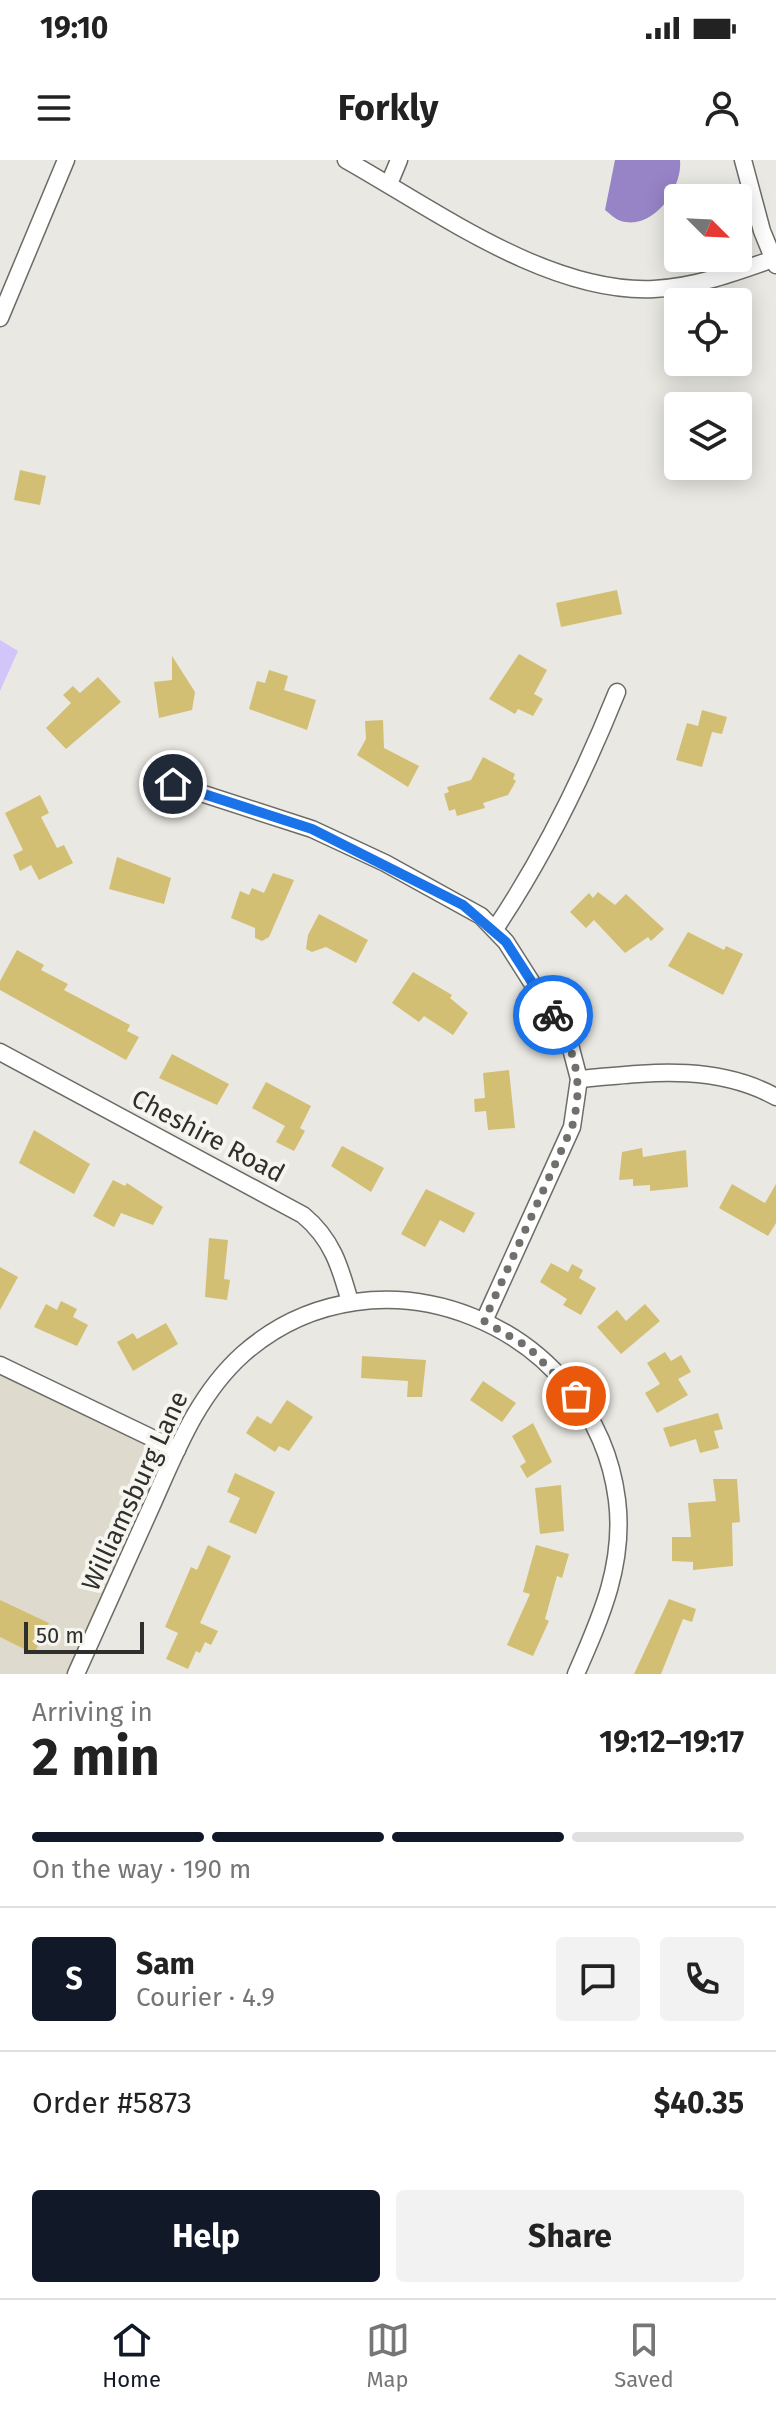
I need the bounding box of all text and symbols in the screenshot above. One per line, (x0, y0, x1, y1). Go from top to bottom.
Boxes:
text: 19:10 (40, 10, 108, 46)
icon: menu (32, 86, 76, 130)
text: Forkly (338, 86, 438, 130)
icon: person (700, 86, 744, 130)
north arrow (664, 184, 752, 272)
map controls (664, 184, 752, 480)
button: locate (664, 288, 752, 376)
button: layers (664, 392, 752, 480)
pin (139, 750, 207, 818)
icon: home (151, 762, 195, 806)
courier (513, 975, 593, 1055)
icon: bike (531, 993, 575, 1037)
street label: Cheshire Road (126, 1083, 290, 1189)
pin (542, 1362, 610, 1430)
icon: bag (554, 1374, 598, 1418)
street label: Williamsburg Lane (75, 1386, 195, 1596)
scale bar (24, 1618, 144, 1654)
text: 50 m (36, 1622, 84, 1649)
text: Arriving in (32, 1697, 153, 1728)
text: 19:12–19:17 (599, 1724, 744, 1760)
text: 2 min (32, 1726, 160, 1789)
text: On the way · 190 m (32, 1854, 251, 1885)
button: chat (556, 1937, 640, 2021)
button: phone (660, 1937, 744, 2021)
text: Sam (136, 1946, 195, 1982)
text: S (65, 1961, 83, 1997)
text: Courier · 4.9 (136, 1982, 275, 2013)
text: Order #5873 (32, 2085, 192, 2121)
text: $40.35 (654, 2085, 744, 2121)
button: Help (32, 2190, 380, 2282)
button: Share (396, 2190, 744, 2282)
tab: Home (102, 2318, 161, 2393)
tab: Map (366, 2318, 410, 2393)
tab: Saved (614, 2318, 674, 2393)

